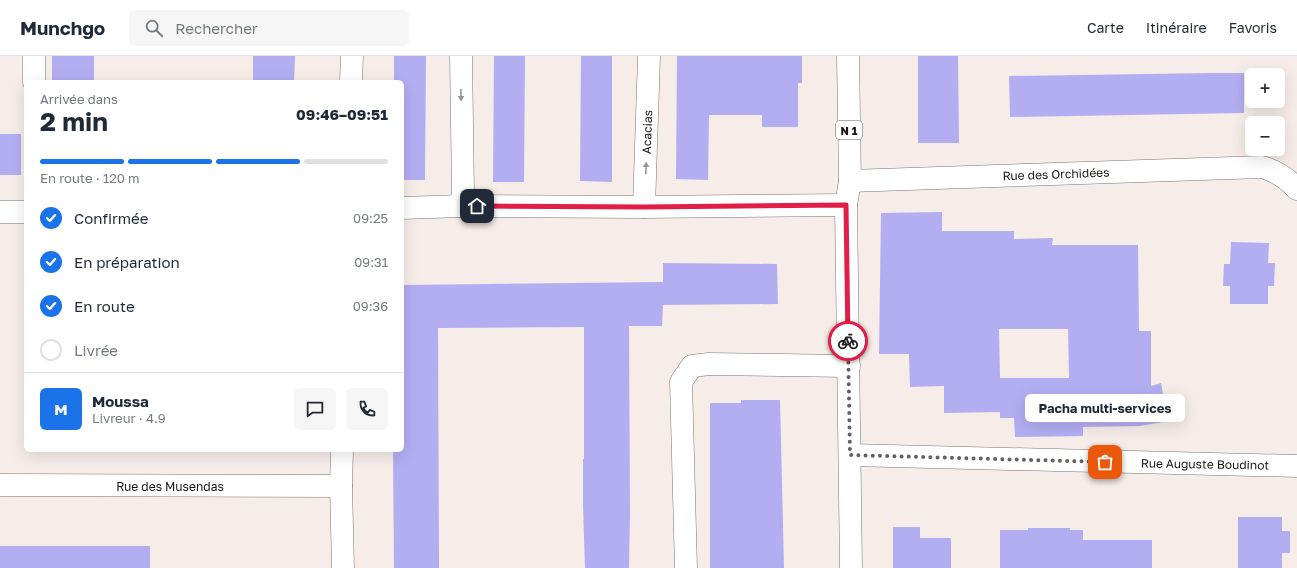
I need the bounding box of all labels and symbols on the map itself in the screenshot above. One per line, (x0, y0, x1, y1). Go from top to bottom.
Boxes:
one-way arrow (458, 89, 465, 101)
street label: Acacias (639, 110, 655, 154)
road number: N 1 (836, 121, 862, 139)
one-way arrow (642, 162, 649, 174)
street label: Rue des Orchidées (1002, 165, 1110, 183)
pin (460, 189, 494, 223)
courier (828, 321, 868, 361)
callout: Pacha multi-services (1025, 394, 1185, 422)
pin (1088, 445, 1122, 479)
street label: Rue Auguste Boudinot (1141, 455, 1270, 473)
street label: Rue des Musendas (116, 479, 224, 494)

